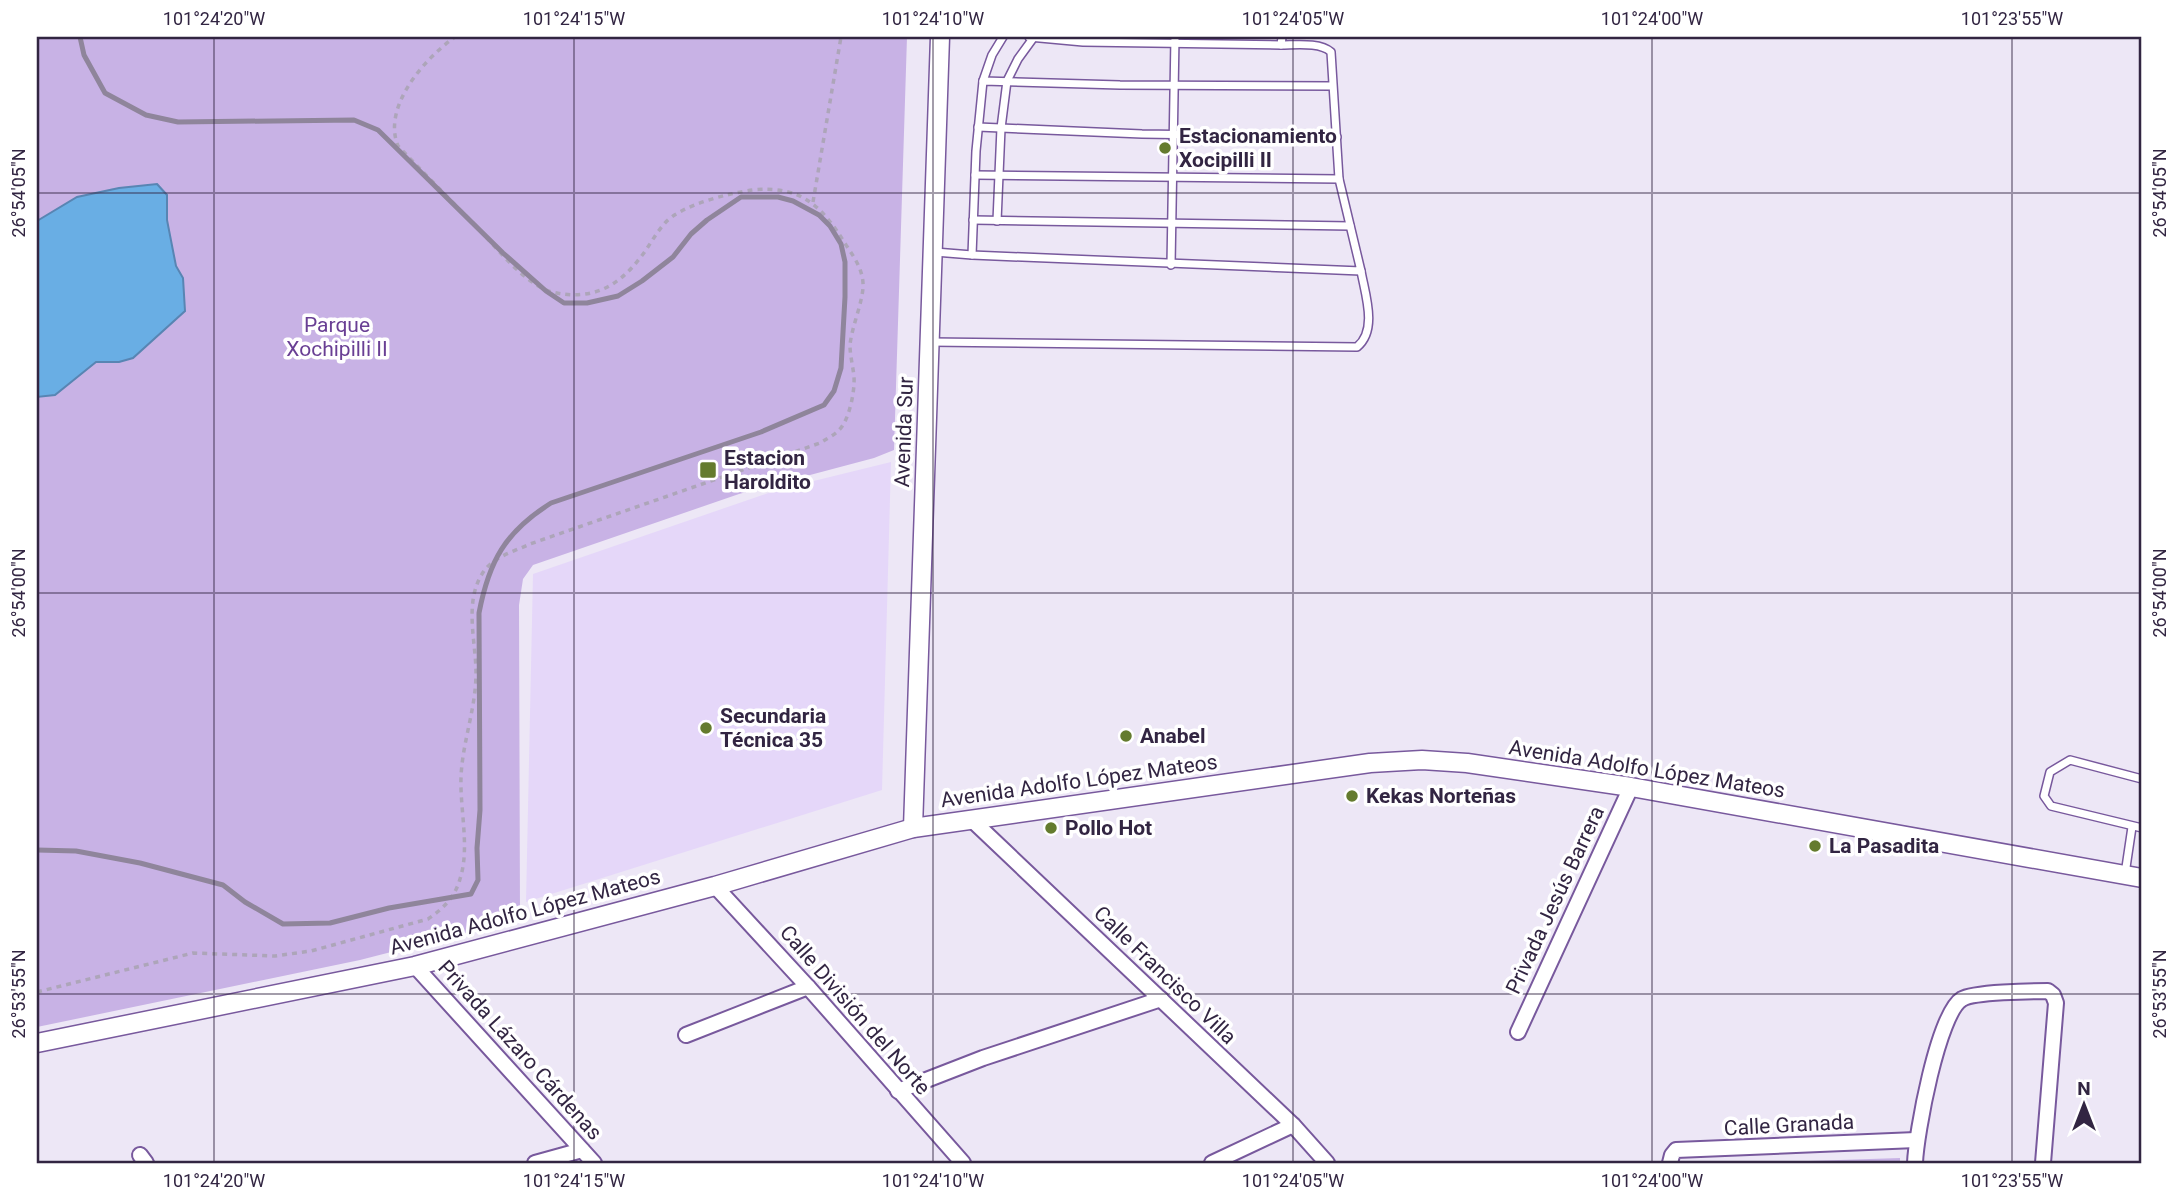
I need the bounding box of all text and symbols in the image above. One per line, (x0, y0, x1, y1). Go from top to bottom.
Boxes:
text: 101°24'20"W (163, 8, 265, 29)
text: 101°24'15"W (523, 8, 625, 29)
text: 101°24'10"W (882, 8, 984, 29)
text: 101°24'05"W (1242, 8, 1344, 29)
text: 101°24'00"W (1601, 8, 1703, 29)
text: 101°23'55"W (1961, 8, 2063, 29)
place label: Estacionamiento Xocipilli II (1179, 124, 1337, 172)
marker: Estacionamiento Xocipilli II (1157, 140, 1173, 156)
text: 26°54'05"N (8, 148, 29, 238)
text: 26°54'05"N (2149, 148, 2170, 238)
park label: Parque Xochipilli II (286, 313, 388, 361)
street label: Avenida Sur (890, 376, 918, 488)
place label: Estacion Haroldito (724, 446, 811, 494)
marker: Estacion Haroldito (698, 460, 718, 480)
text: 26°54'00"N (8, 548, 29, 638)
text: 26°54'00"N (2149, 548, 2170, 638)
place label: Secundaria Técnica 35 (720, 704, 826, 752)
marker: Secundaria Técnica 35 (698, 720, 714, 736)
place label: Anabel (1140, 724, 1206, 748)
marker: Anabel (1118, 728, 1134, 744)
street label: Avenida Adolfo López Mateos (1507, 735, 1787, 803)
street label: Avenida Adolfo López Mateos (939, 750, 1219, 812)
place label: Kekas Norteñas (1366, 784, 1516, 808)
marker: Kekas Norteñas (1344, 788, 1360, 804)
street label: Privada Jesús Barrera (1501, 802, 1609, 998)
place label: Pollo Hot (1065, 816, 1152, 840)
marker: Pollo Hot (1043, 820, 1059, 836)
place label: La Pasadita (1829, 834, 1939, 858)
marker: La Pasadita (1807, 838, 1823, 854)
street label: Avenida Adolfo López Mateos (387, 864, 663, 960)
street label: Calle Francisco Villa (1089, 901, 1241, 1049)
street label: Calle División del Norte (775, 920, 935, 1100)
text: 26°53'55"N (8, 949, 29, 1039)
text: 26°53'55"N (2149, 949, 2170, 1039)
street label: Privada Lázaro Cárdenas (433, 955, 607, 1145)
north arrow (2050, 1070, 2120, 1140)
text: N (2077, 1077, 2091, 1100)
street label: Calle Granada (1723, 1110, 1855, 1140)
text: 101°24'20"W (163, 1170, 265, 1191)
text: 101°24'15"W (523, 1170, 625, 1191)
text: 101°24'10"W (882, 1170, 984, 1191)
text: 101°24'05"W (1242, 1170, 1344, 1191)
text: 101°24'00"W (1601, 1170, 1703, 1191)
text: 101°23'55"W (1961, 1170, 2063, 1191)

